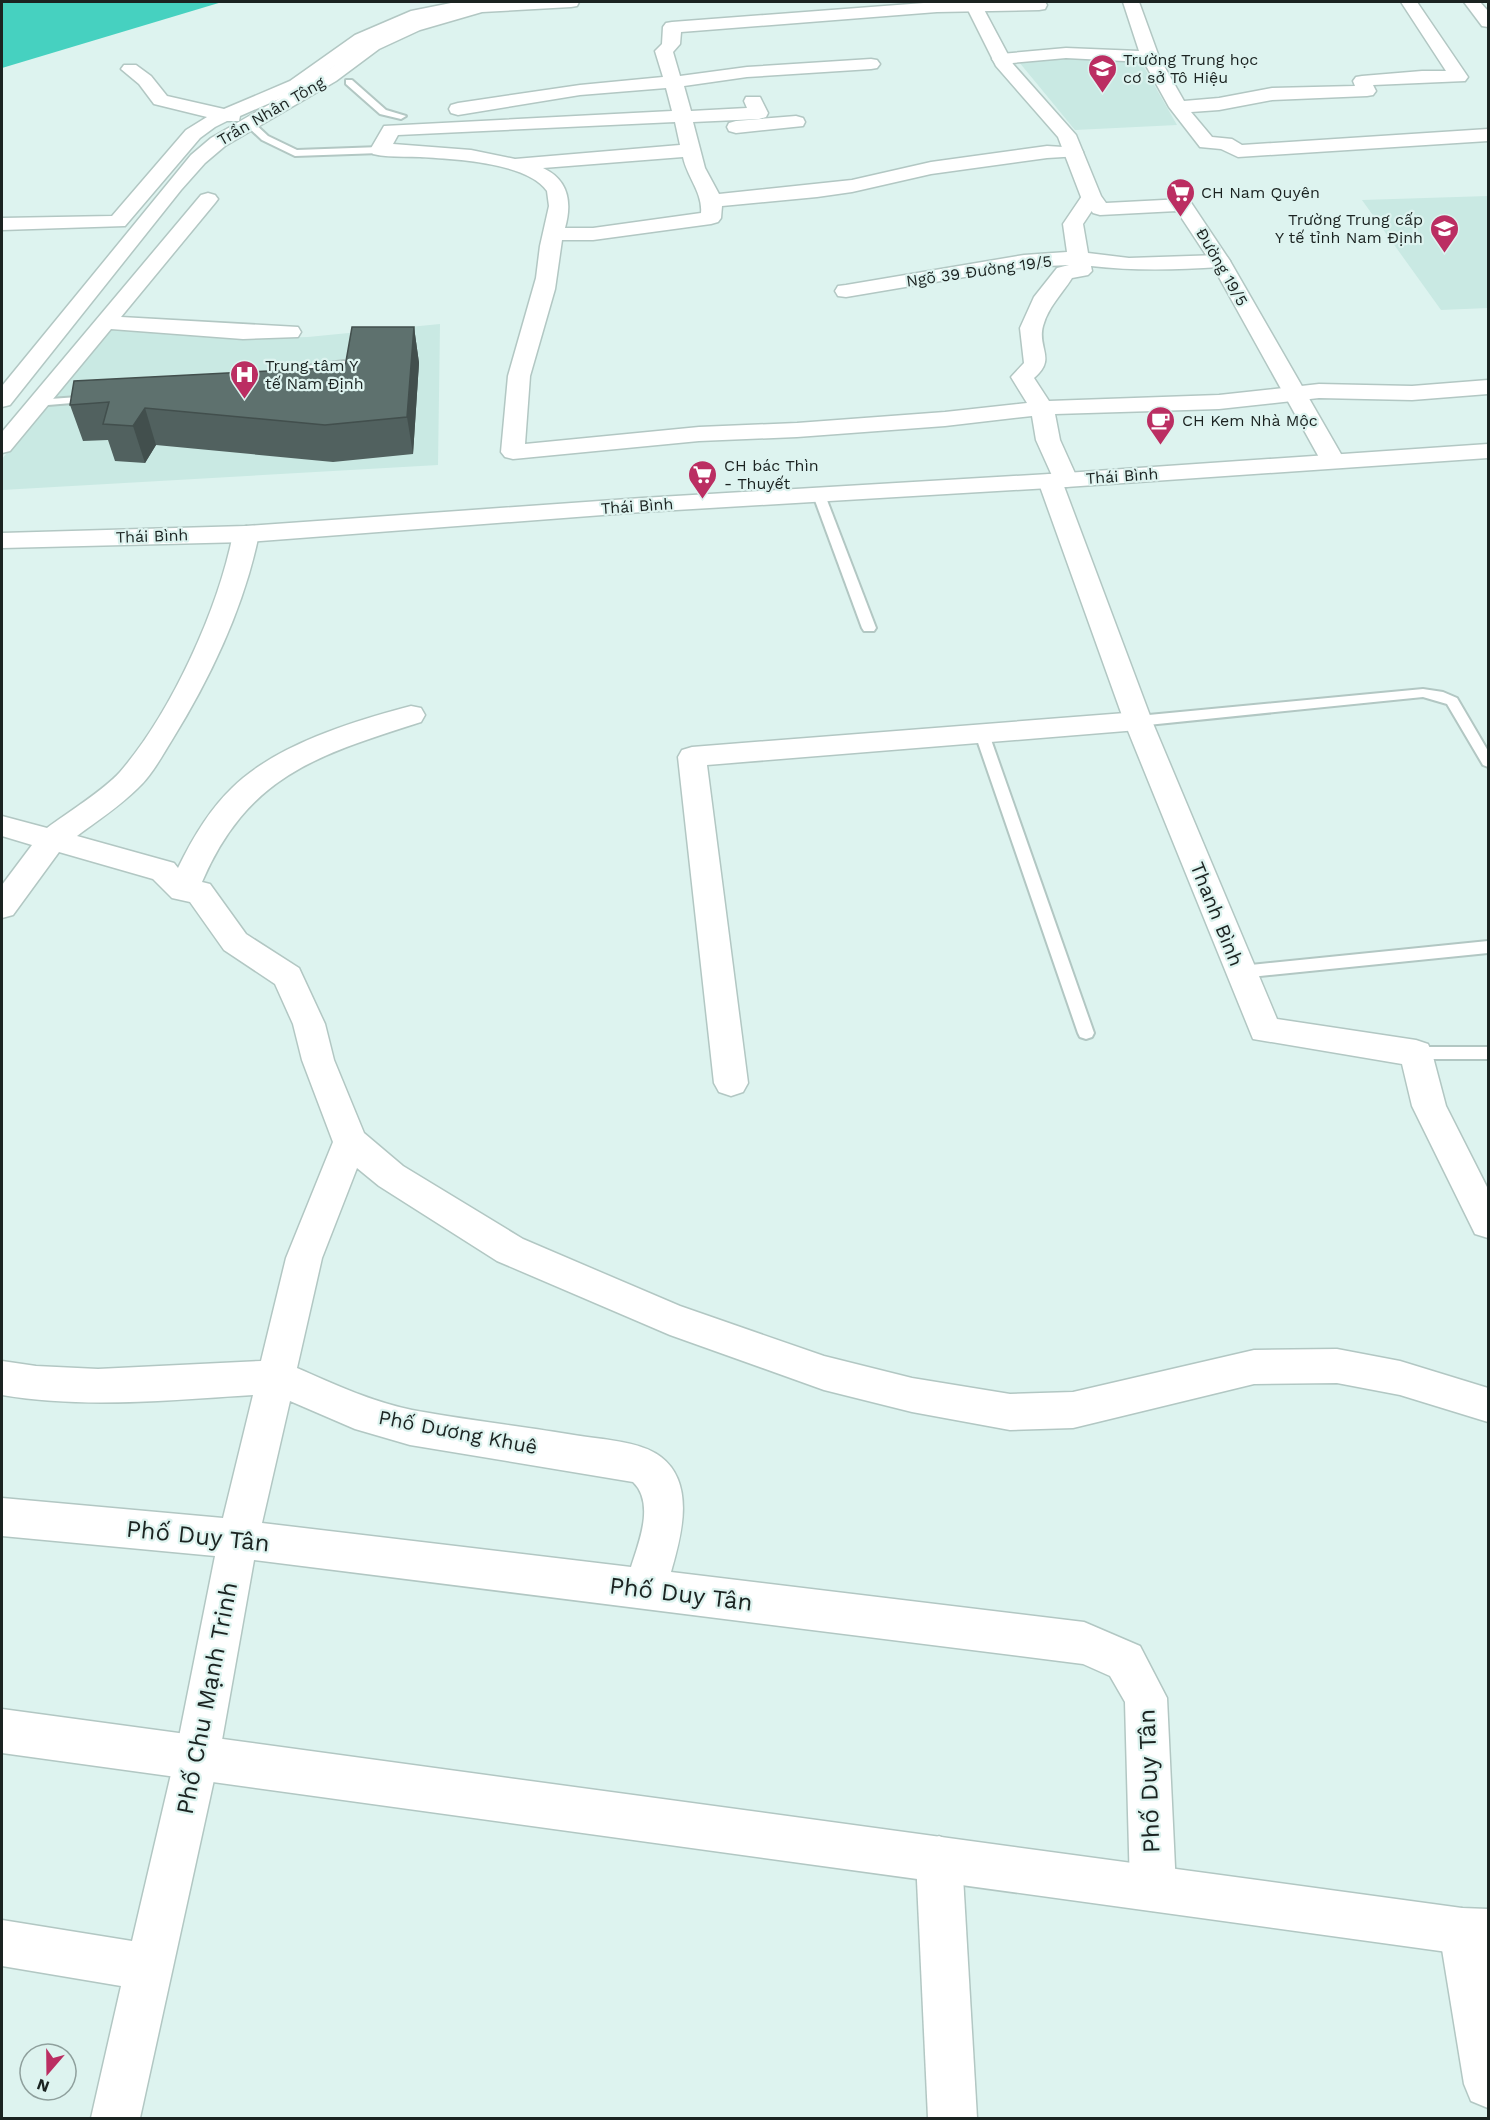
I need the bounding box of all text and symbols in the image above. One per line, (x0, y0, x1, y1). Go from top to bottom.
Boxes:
place label: Trường Trung học cơ sở Tô Hiệu (1123, 50, 1258, 87)
school or university icon: Trường Trung học cơ sở Tô Hiệu (1086, 52, 1118, 94)
street label: Trần Nhân Tông (214, 72, 328, 149)
supermarket icon: CH Nam Quyên (1164, 176, 1196, 218)
place label: CH Nam Quyên (1201, 183, 1320, 202)
place label: Trường Trung cấp Y tế tỉnh Nam Định (1275, 210, 1423, 247)
school or university icon: Trường Trung cấp Y tế tỉnh Nam Định (1428, 212, 1460, 254)
street label: Đường 19/5 (1192, 225, 1252, 309)
street label: Ngõ 39 Đường 19/5 (905, 251, 1053, 291)
place label: Trung tâm Y tế Nam Định (265, 356, 364, 393)
hospital icon: Trung tâm Y tế Nam Định (228, 358, 260, 400)
cafe icon: CH Kem Nhà Mộc (1145, 404, 1177, 446)
place label: CH Kem Nhà Mộc (1182, 411, 1318, 430)
place label: CH bác Thìn - Thuyết (724, 456, 819, 493)
supermarket icon: CH bác Thìn - Thuyết (687, 458, 719, 500)
street label: Thái Bình (1085, 464, 1159, 488)
street label: Thái Bình (600, 494, 674, 518)
street label: Thái Bình (115, 525, 189, 547)
street label: Thanh Bình (1185, 858, 1249, 970)
street label: Phố Dương Khuê (376, 1405, 540, 1459)
street label: Phố Duy Tân (125, 1515, 271, 1557)
street label: Phố Duy Tân (608, 1571, 754, 1617)
street label: Phố Chu Mạnh Trinh (171, 1579, 243, 1817)
street label: Phố Duy Tân (1132, 1709, 1166, 1853)
north arrow (18, 2042, 78, 2102)
text: N (34, 2075, 52, 2097)

